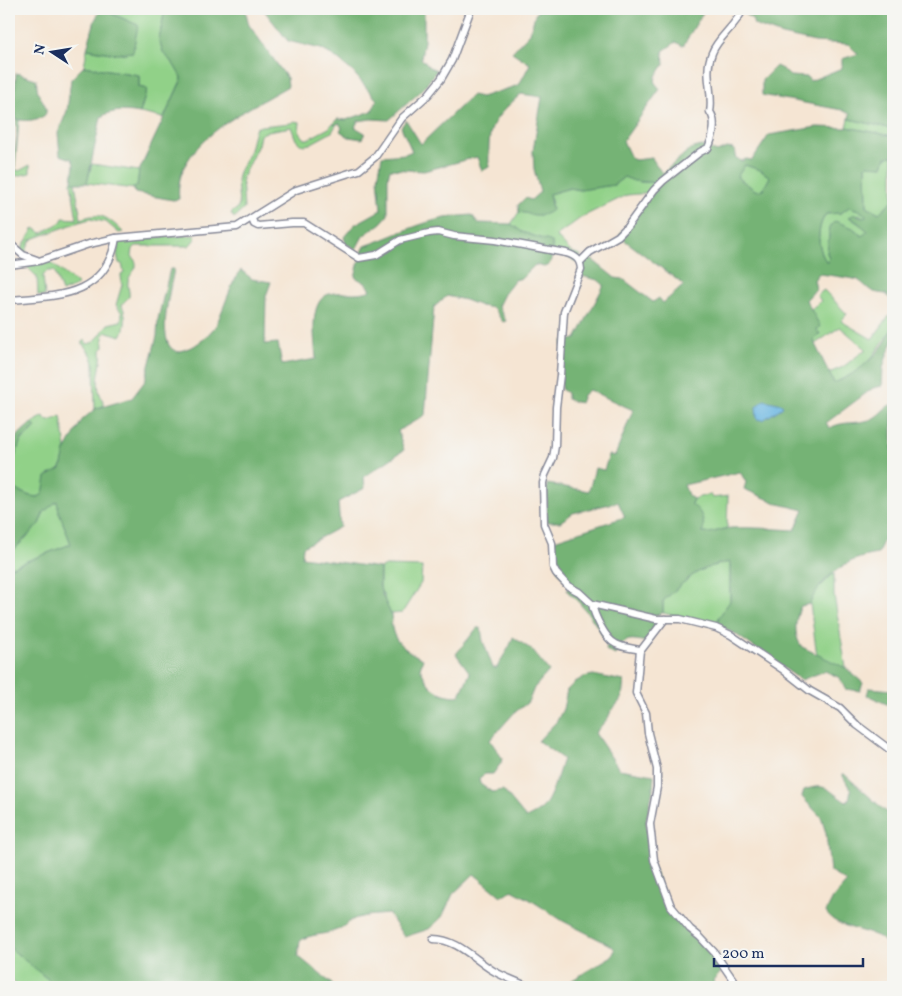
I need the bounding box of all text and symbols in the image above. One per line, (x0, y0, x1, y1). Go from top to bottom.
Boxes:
north arrow (28, 28, 78, 78)
text: N (30, 43, 51, 57)
scale bar (714, 936, 863, 968)
text: 200 m (722, 944, 765, 965)

